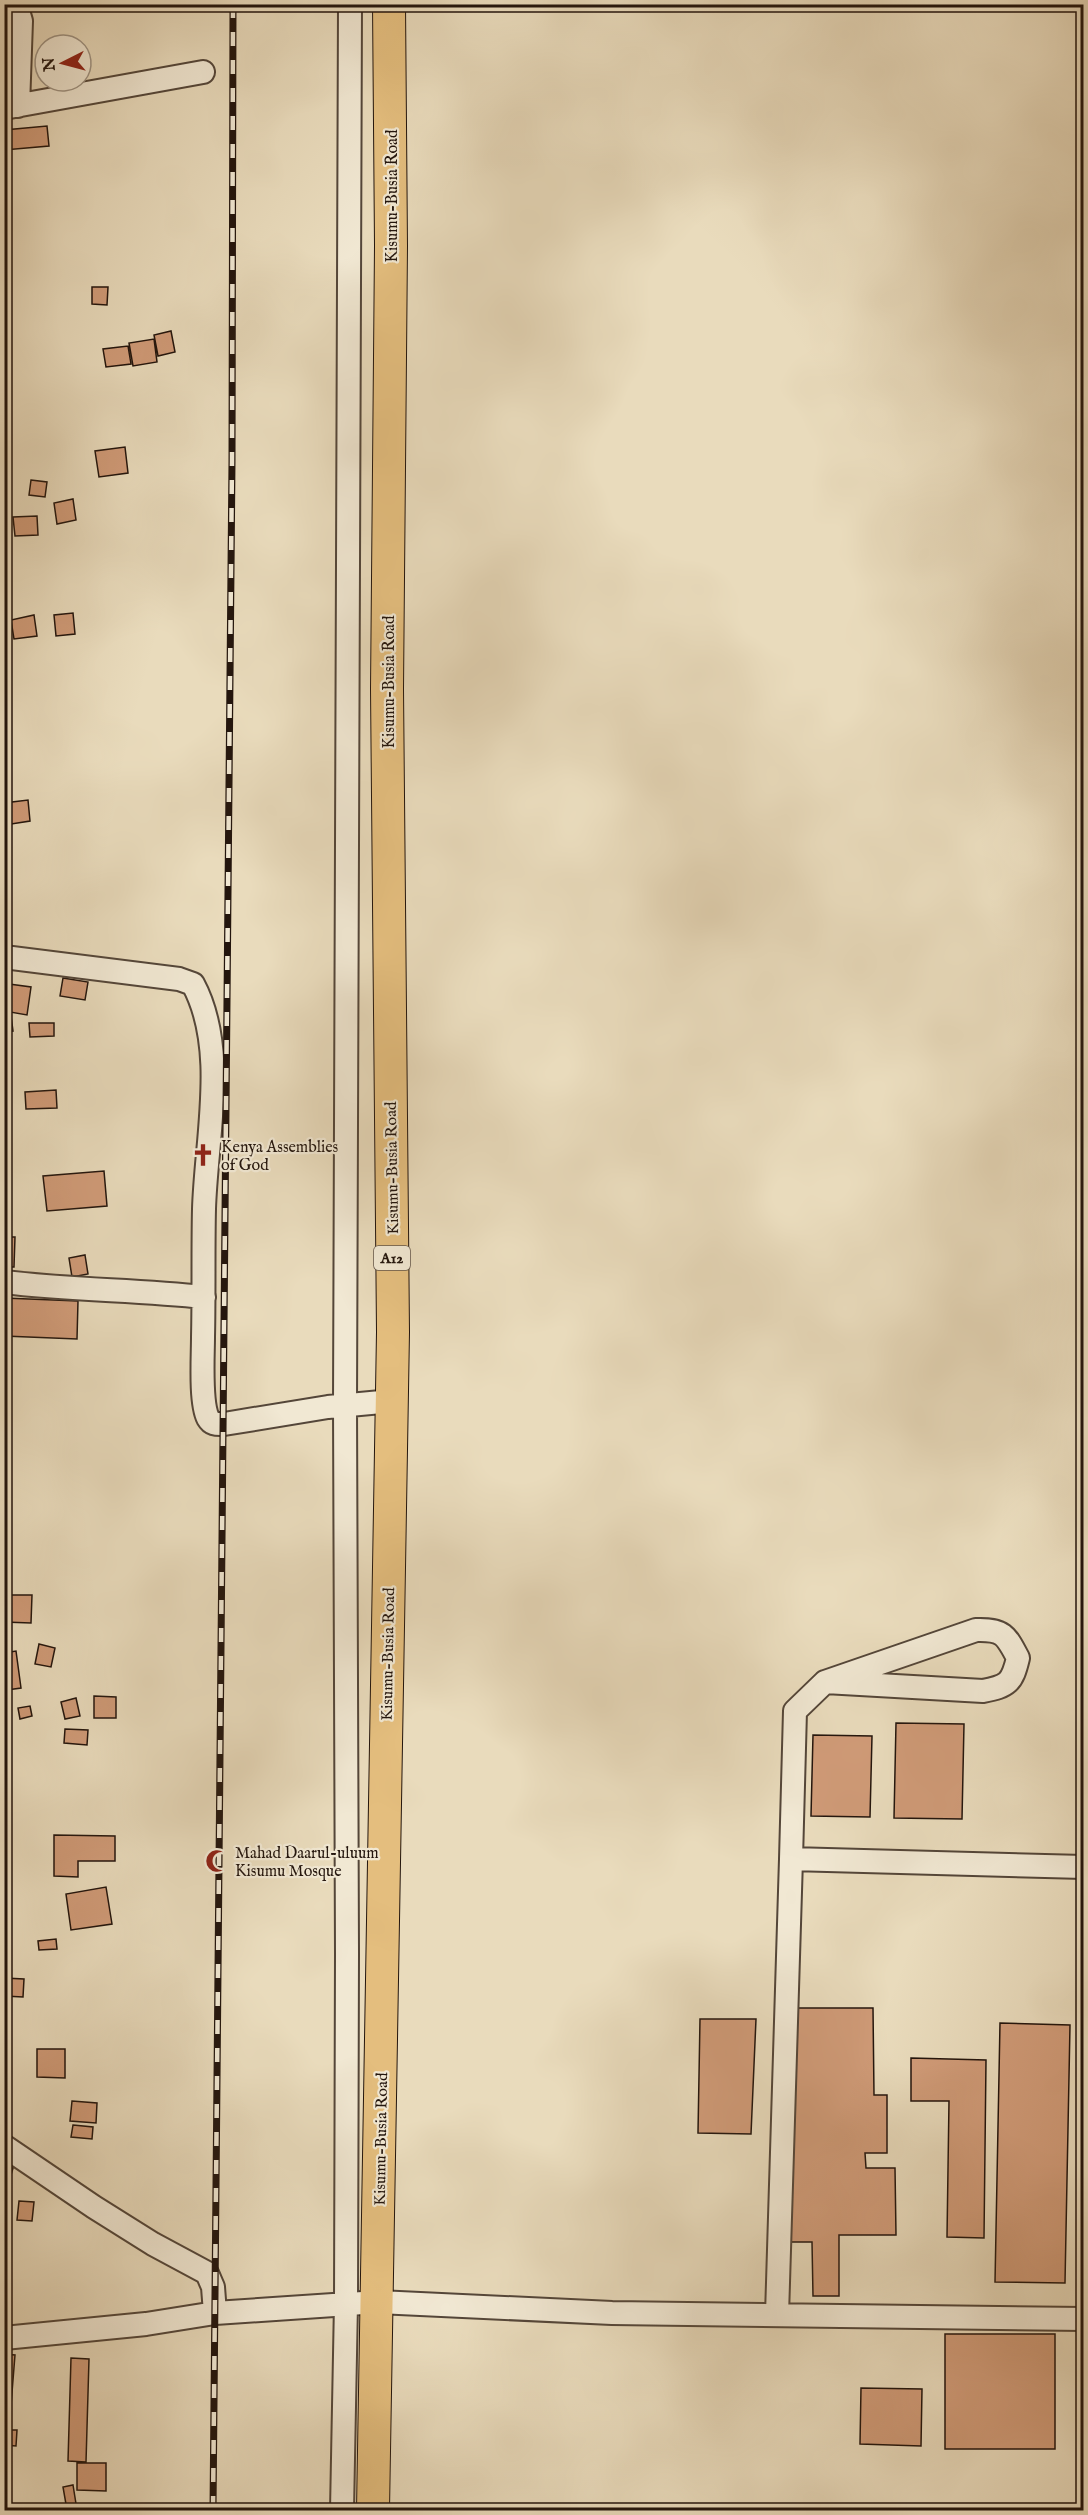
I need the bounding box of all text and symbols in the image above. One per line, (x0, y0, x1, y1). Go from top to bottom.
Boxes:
north arrow (33, 33, 93, 93)
text: N (39, 56, 61, 73)
street label: Kisumu-Busia Road (383, 129, 403, 263)
street label: Kisumu-Busia Road (380, 615, 400, 749)
street label: Kisumu-Busia Road (382, 1101, 404, 1235)
place label: Kenya Assemblies of God (221, 1138, 339, 1176)
church icon: Kenya Assemblies of God (190, 1142, 216, 1168)
road number: A12 (374, 1246, 410, 1270)
street label: Kisumu-Busia Road (378, 1587, 400, 1721)
place label: Mahad Daarul-uluum Kisumu Mosque (235, 1844, 379, 1882)
mosque icon: Mahad Daarul-uluum Kisumu Mosque (204, 1848, 230, 1874)
street label: Kisumu-Busia Road (371, 2072, 393, 2206)

